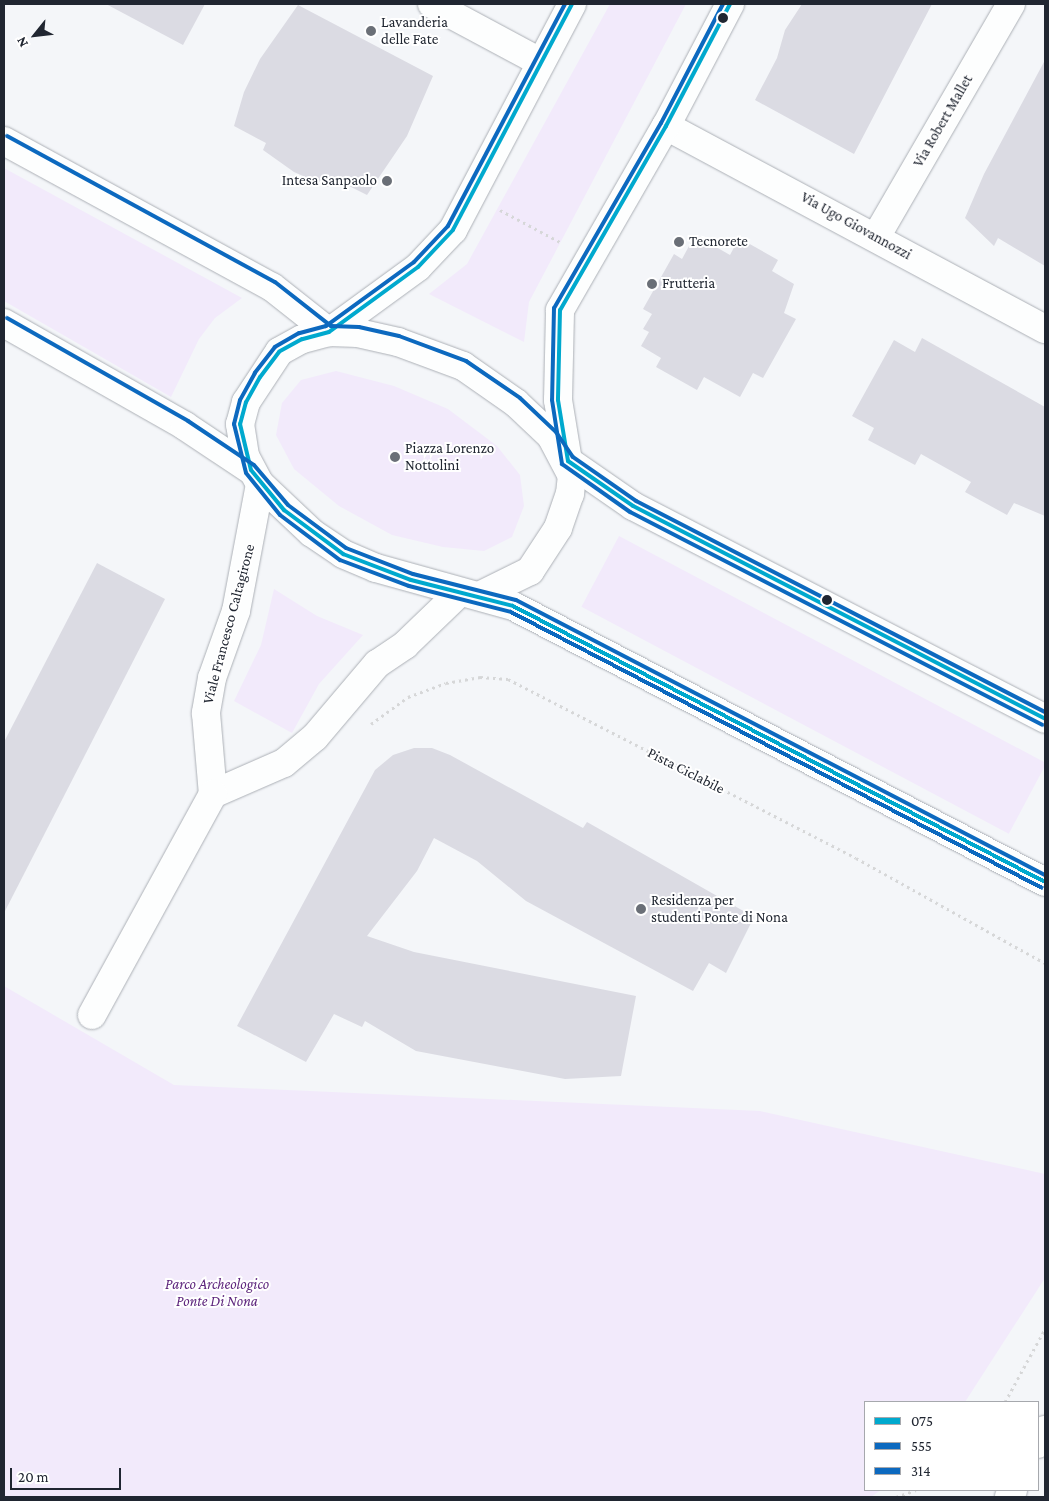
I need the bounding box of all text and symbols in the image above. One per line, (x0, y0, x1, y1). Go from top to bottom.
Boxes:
north arrow (10, 10, 60, 60)
place label: Lavanderia delle Fate (381, 13, 448, 48)
unlabelled marker (718, 13, 728, 23)
marker: Lavanderia delle Fate (365, 25, 377, 37)
text: N (13, 34, 31, 50)
street label: Via Robert Mallet (909, 72, 977, 170)
place label: Intesa Sanpaolo (282, 172, 377, 190)
marker: Intesa Sanpaolo (381, 175, 393, 187)
street label: Via Ugo Giovannozzi (798, 188, 914, 264)
place label: Tecnorete (689, 233, 748, 251)
marker: Tecnorete (673, 236, 685, 248)
place label: Frutteria (662, 275, 715, 293)
marker: Frutteria (646, 278, 658, 290)
place label: Piazza Lorenzo Nottolini (405, 439, 494, 474)
marker: Piazza Lorenzo Nottolini (389, 451, 401, 463)
street label: Viale Francesco Caltagirone (199, 542, 259, 706)
unlabelled marker (822, 595, 832, 605)
street label: Pista Ciclabile (645, 744, 727, 798)
place label: Residenza per studenti Ponte di Nona (651, 891, 788, 926)
marker: Residenza per studenti Ponte di Nona (635, 903, 647, 915)
park label: Parco Archeologico Ponte Di Nona (165, 1275, 269, 1310)
legend (864, 1401, 1039, 1491)
text: 075 (911, 1413, 933, 1429)
text: 555 (911, 1438, 932, 1454)
scale bar (12, 1458, 124, 1490)
text: 314 (911, 1463, 931, 1479)
text: 20 m (18, 1469, 49, 1485)

